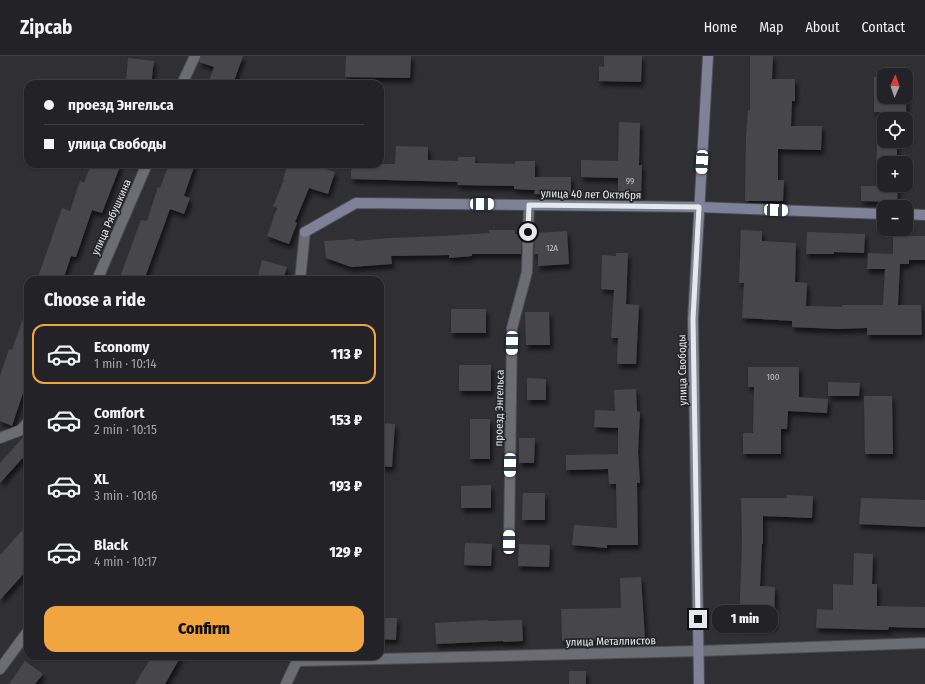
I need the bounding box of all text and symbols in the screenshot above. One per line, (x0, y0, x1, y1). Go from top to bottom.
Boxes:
text: Zipcab (20, 16, 72, 39)
text: Home (704, 19, 737, 36)
text: Map (759, 19, 783, 36)
text: About (805, 19, 840, 36)
text: Contact (862, 19, 905, 36)
north arrow (877, 68, 913, 104)
map controls (877, 68, 913, 236)
text: проезд Энгельса (68, 96, 174, 114)
button: locate (877, 112, 913, 148)
text: улица Свободы (68, 135, 166, 153)
car (695, 150, 709, 174)
button: + (877, 156, 913, 192)
house number: 99 (626, 176, 634, 186)
street label: улица Рябушкина (89, 177, 134, 257)
street label: улица 40 лет Октября (541, 187, 641, 202)
car (470, 198, 494, 210)
button: − (877, 200, 913, 236)
car (764, 204, 788, 216)
route start (519, 223, 537, 241)
house number: 12А (546, 243, 558, 253)
text: Choose a ride (44, 289, 146, 311)
car (506, 331, 518, 355)
street label: улица Свободы (675, 334, 690, 406)
icon: car (46, 336, 82, 372)
text: Economy (94, 338, 149, 356)
text: 113 ₽ (331, 345, 362, 363)
text: 1 min · 10:14 (94, 356, 157, 371)
street label: проезд Энгельса (492, 370, 507, 447)
house number: 100 (767, 372, 780, 382)
icon: car (46, 402, 82, 438)
text: Comfort (94, 404, 145, 422)
text: 153 ₽ (330, 411, 362, 429)
text: 2 min · 10:15 (94, 422, 157, 437)
car (504, 453, 516, 477)
icon: car (46, 468, 82, 504)
text: XL (94, 470, 109, 488)
text: 193 ₽ (329, 477, 362, 495)
text: 3 min · 10:16 (94, 488, 158, 503)
car (503, 530, 515, 554)
icon: car (46, 534, 82, 570)
text: Black (94, 536, 128, 554)
text: 129 ₽ (329, 543, 362, 561)
text: 4 min · 10:17 (94, 554, 157, 569)
callout: 1 min (712, 605, 778, 633)
button: Confirm (44, 606, 364, 652)
route end (689, 610, 707, 628)
text: 1 min (731, 611, 759, 626)
street label: улица Металлистов (566, 634, 656, 649)

